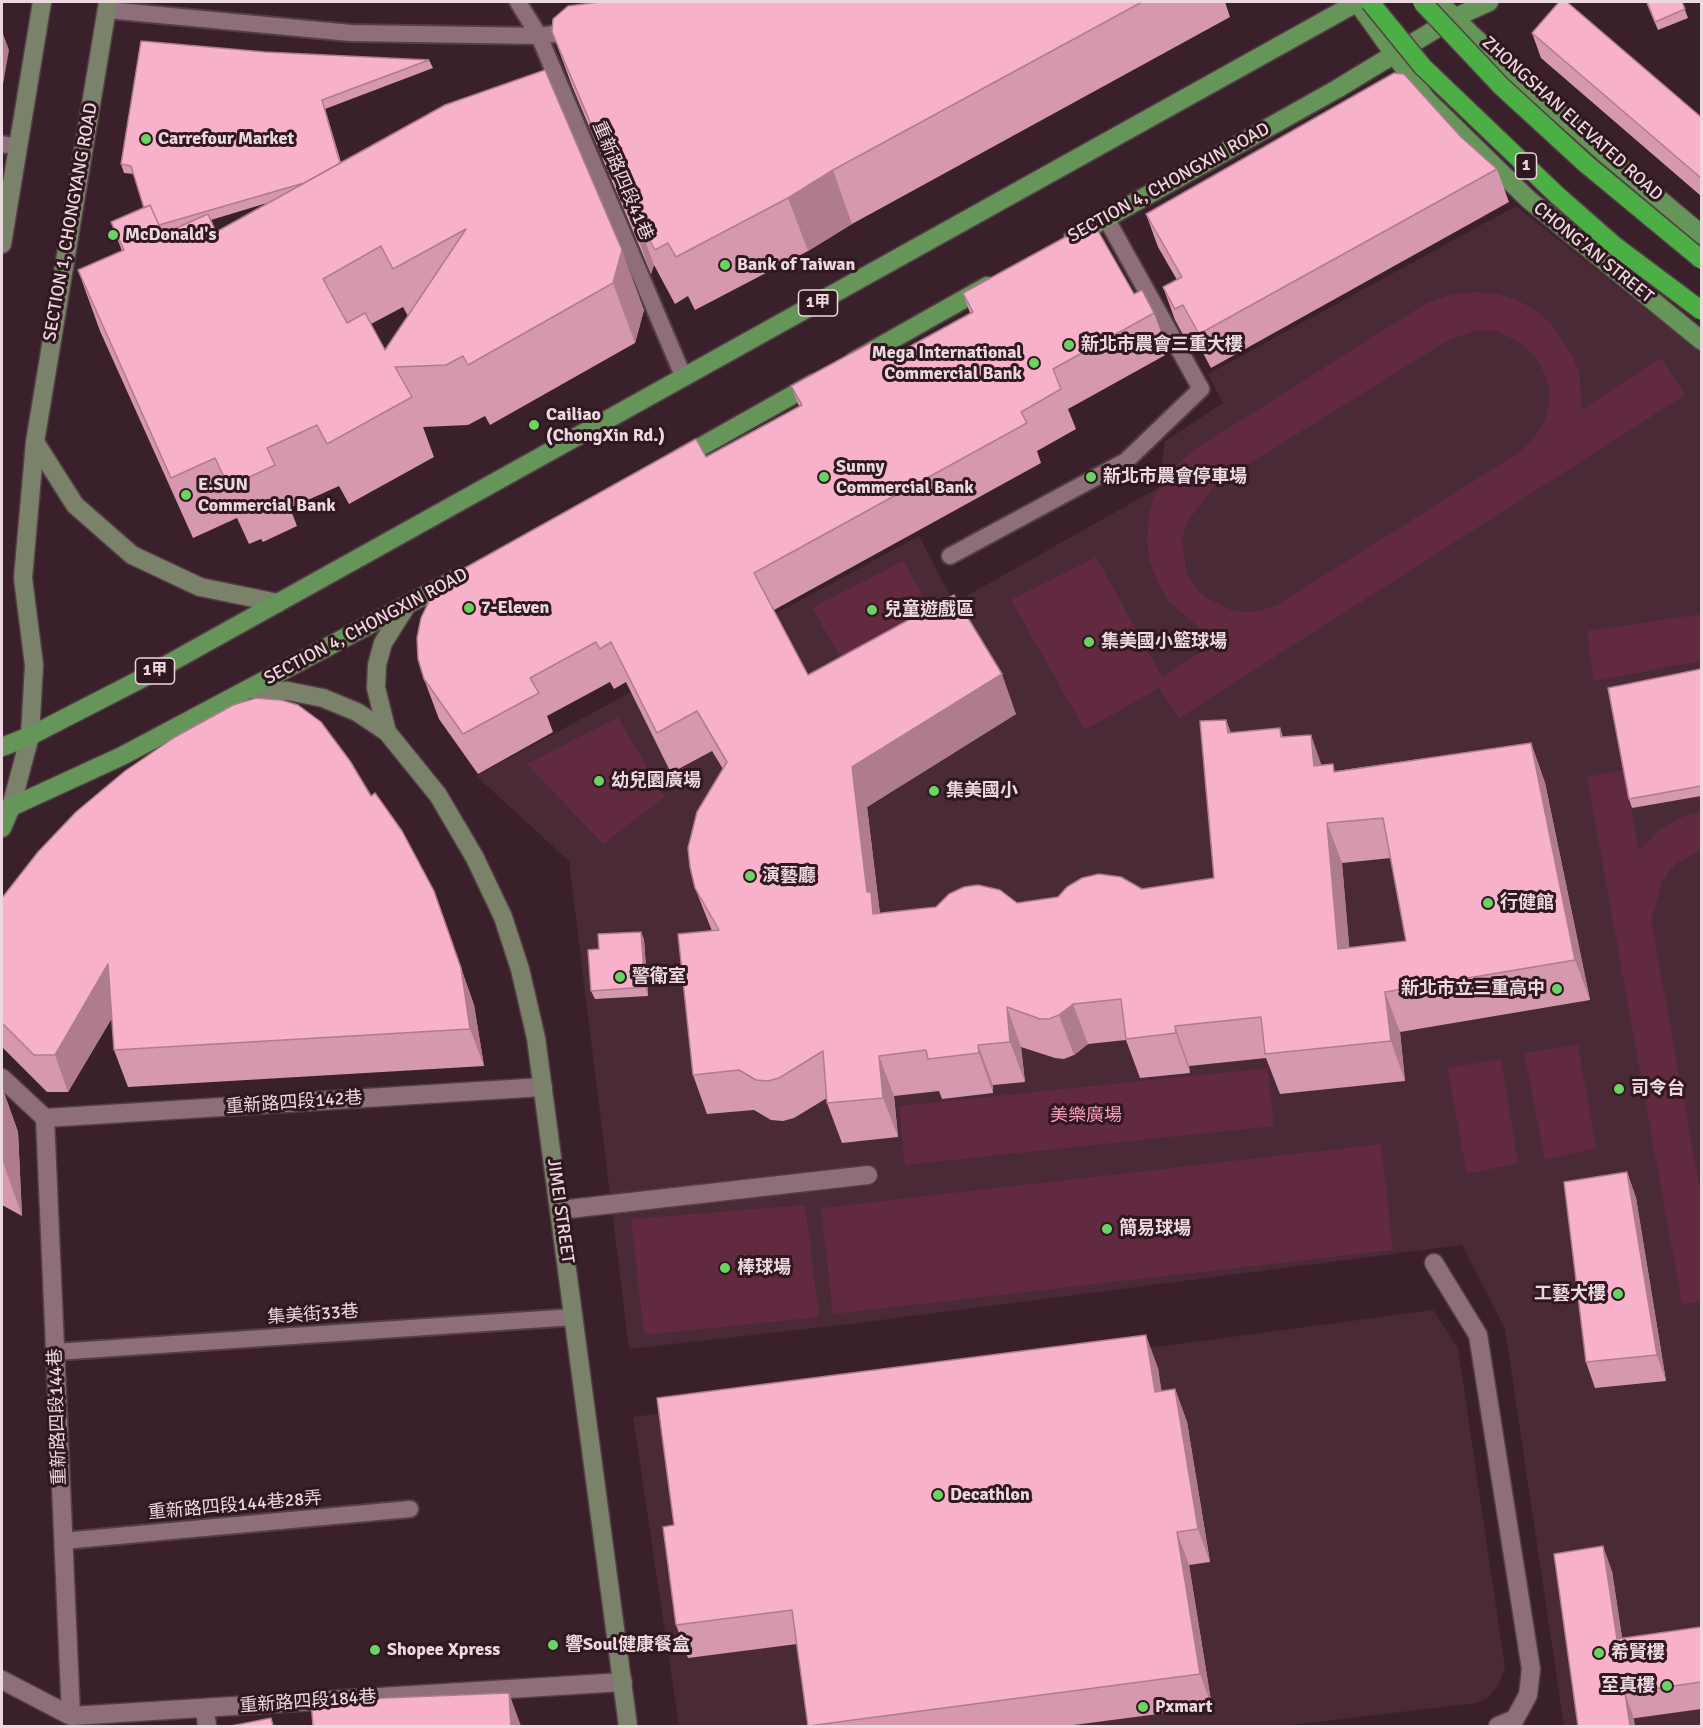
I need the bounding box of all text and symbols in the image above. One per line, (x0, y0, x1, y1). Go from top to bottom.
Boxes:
street label: ZHONGSHAN ELEVATED ROAD (1477, 32, 1667, 206)
street label: SECTION 1, CHONGYANG ROAD (39, 101, 103, 343)
street label: 重新路四段41巷 (587, 118, 657, 244)
street label: SECTION 4, CHONGXIN ROAD (1064, 118, 1274, 248)
place label: Carrefour Market (158, 128, 294, 150)
marker: Carrefour Market (139, 132, 153, 146)
road number: 1 (1516, 153, 1537, 179)
street label: CHONG'AN STREET (1529, 198, 1657, 308)
place label: McDonald's (125, 224, 216, 246)
marker: McDonald's (106, 228, 120, 242)
place label: Bank of Taiwan (737, 254, 855, 276)
marker: Bank of Taiwan (718, 258, 732, 272)
road number: 1甲 (798, 290, 838, 316)
place label: 新北市農會三重大樓 (1081, 334, 1243, 356)
marker: 新北市農會三重大樓 (1062, 338, 1076, 352)
place label: Mega International Commercial Bank (872, 342, 1022, 385)
marker: Mega International Commercial Bank (1027, 356, 1041, 370)
place label: Cailiao (ChongXin Rd.) (546, 404, 665, 446)
marker: Cailiao (ChongXin Rd.) (527, 418, 541, 432)
place label: Sunny Commercial Bank (836, 456, 974, 498)
place label: 新北市農會停車場 (1103, 466, 1247, 488)
marker: Sunny Commercial Bank (817, 470, 831, 484)
marker: 新北市農會停車場 (1084, 470, 1098, 484)
place label: E.SUN Commercial Bank (198, 474, 336, 516)
marker: E.SUN Commercial Bank (179, 488, 193, 502)
street label: SECTION 4, CHONGXIN ROAD (261, 564, 471, 690)
place label: 7-Eleven (481, 597, 549, 619)
place label: 兒童遊戲區 (884, 599, 974, 621)
marker: 7-Eleven (462, 601, 476, 615)
marker: 兒童遊戲區 (865, 603, 879, 617)
place label: 集美國小籃球場 (1101, 631, 1227, 653)
marker: 集美國小籃球場 (1082, 635, 1096, 649)
road number: 1甲 (136, 658, 174, 684)
place label: 幼兒園廣場 (611, 770, 701, 792)
marker: 幼兒園廣場 (592, 774, 606, 788)
place label: 集美國小 (946, 780, 1018, 802)
marker: 集美國小 (927, 784, 941, 798)
place label: 演藝廳 (762, 865, 816, 887)
marker: 演藝廳 (743, 869, 757, 883)
place label: 行健館 (1500, 892, 1554, 914)
marker: 行健館 (1481, 896, 1495, 910)
place label: 警衛室 (632, 966, 686, 988)
marker: 警衛室 (613, 970, 627, 984)
place label: 新北市立三重高中 (1401, 978, 1545, 1000)
marker: 新北市立三重高中 (1550, 982, 1564, 996)
place label: 司令台 (1631, 1078, 1685, 1100)
marker: 司令台 (1612, 1082, 1626, 1096)
street label: 重新路四段142巷 (225, 1087, 363, 1119)
park label: 美樂廣場 (1050, 1105, 1122, 1127)
street label: JIMEI STREET (542, 1157, 578, 1265)
place label: 簡易球場 (1119, 1218, 1191, 1240)
marker: 簡易球場 (1100, 1222, 1114, 1236)
place label: 棒球場 (737, 1257, 791, 1279)
marker: 棒球場 (718, 1261, 732, 1275)
place label: 工藝大樓 (1534, 1283, 1606, 1305)
marker: 工藝大樓 (1611, 1287, 1625, 1301)
street label: 集美街33巷 (267, 1301, 359, 1329)
street label: 重新路四段144巷 (45, 1348, 71, 1486)
place label: Decathlon (950, 1484, 1030, 1506)
street label: 重新路四段144巷28弄 (147, 1488, 323, 1524)
marker: Decathlon (931, 1488, 945, 1502)
place label: 響Soul健康餐盒 (565, 1634, 690, 1656)
marker: 響Soul健康餐盒 (546, 1638, 560, 1652)
place label: Shopee Xpress (387, 1639, 500, 1661)
place label: 希賢樓 (1611, 1642, 1665, 1664)
marker: Shopee Xpress (368, 1643, 382, 1657)
marker: 希賢樓 (1592, 1646, 1606, 1660)
place label: 至真樓 (1601, 1675, 1655, 1697)
marker: 至真樓 (1660, 1679, 1674, 1693)
street label: 重新路四段184巷 (239, 1686, 377, 1718)
place label: Pxmart (1155, 1696, 1213, 1718)
marker: Pxmart (1136, 1700, 1150, 1714)

